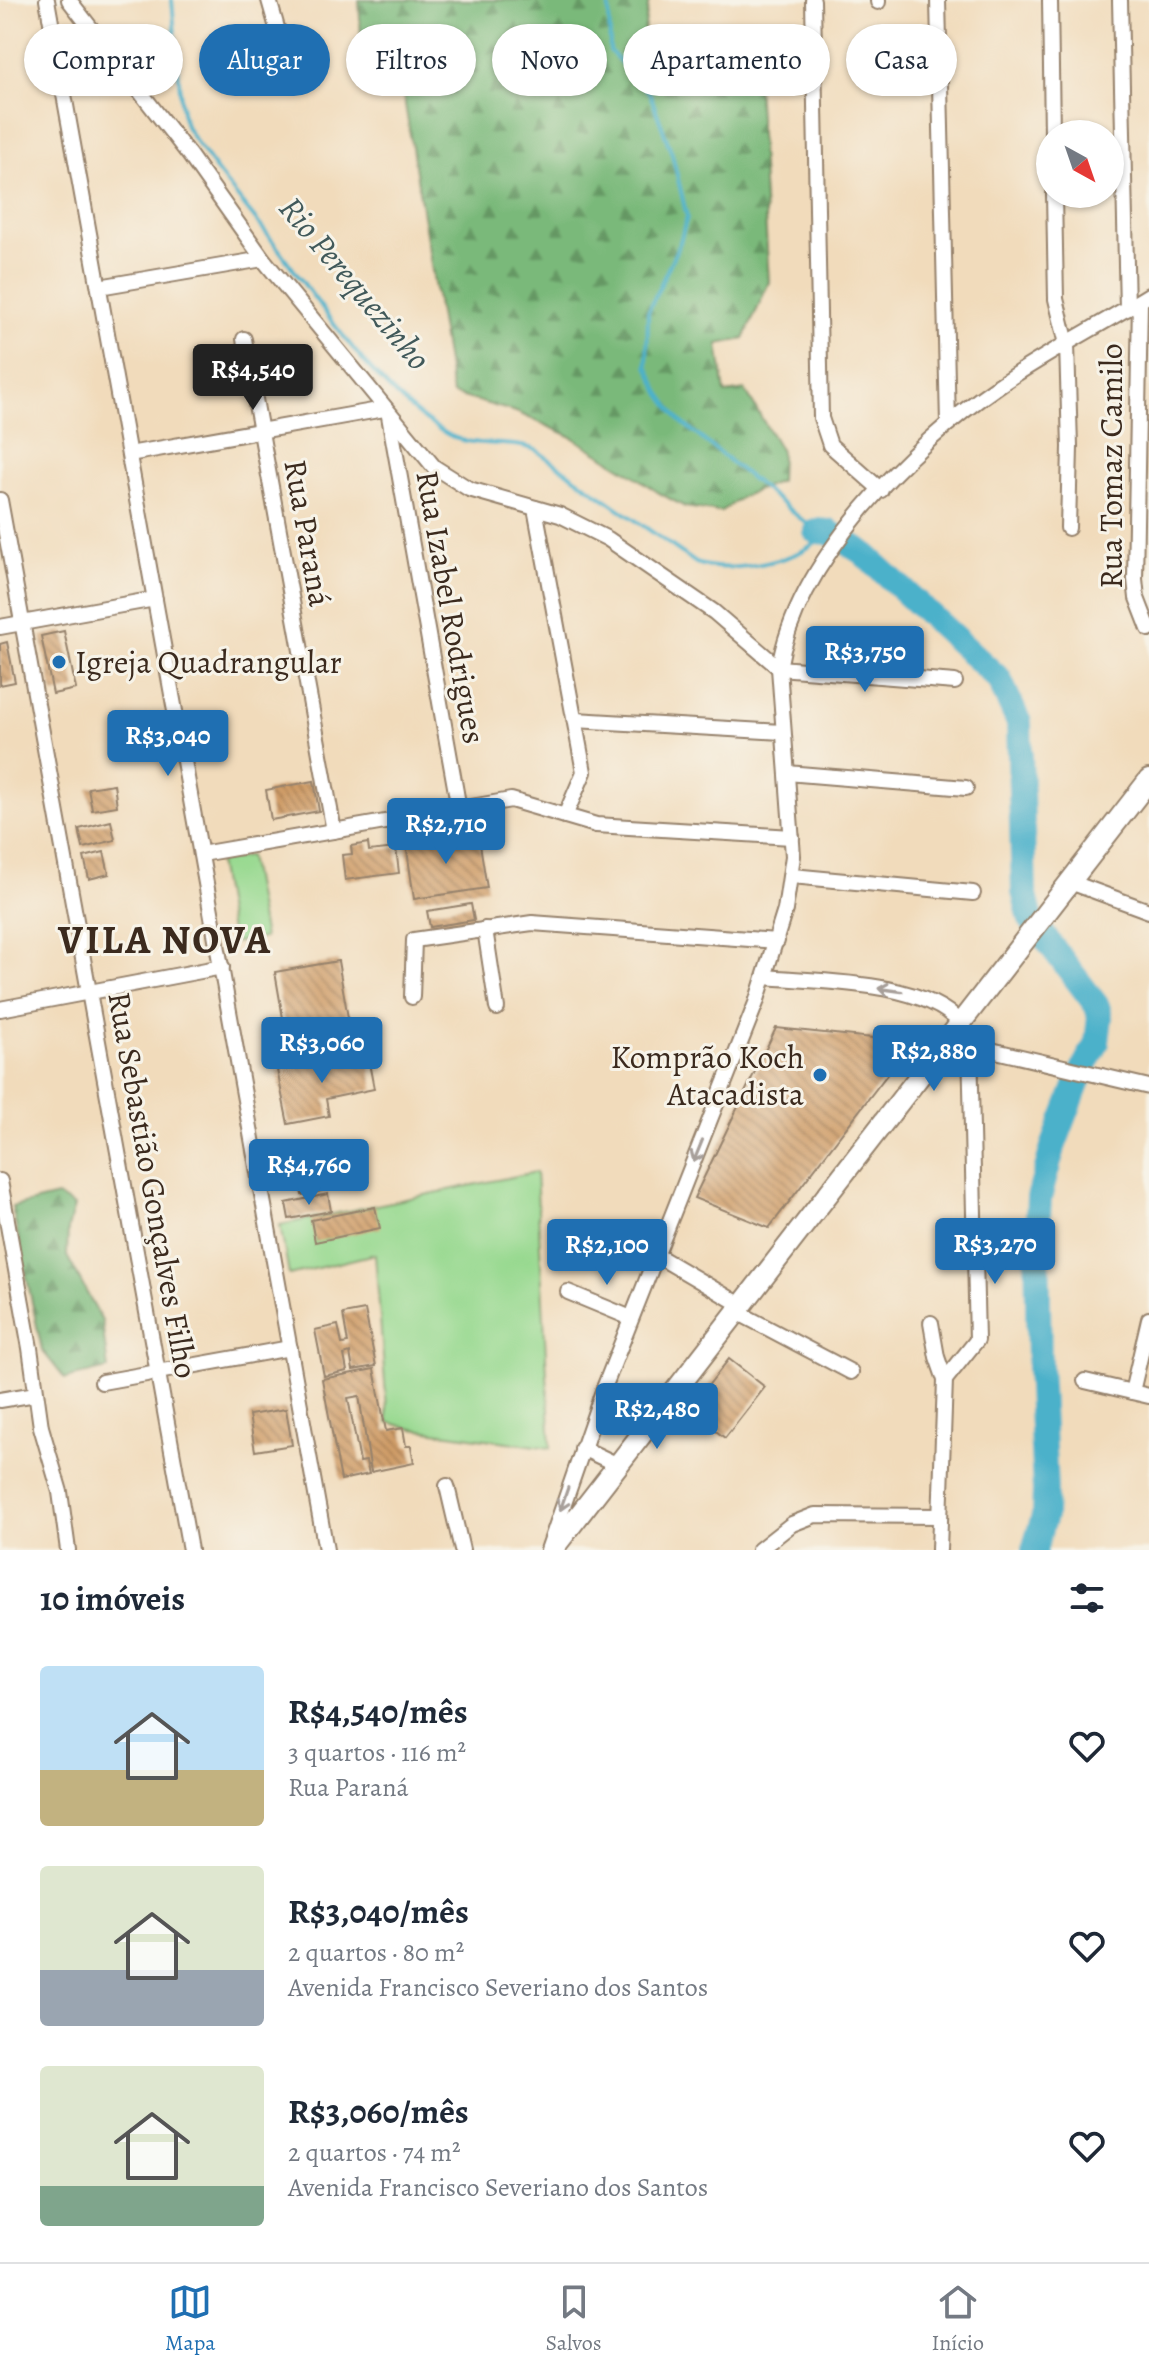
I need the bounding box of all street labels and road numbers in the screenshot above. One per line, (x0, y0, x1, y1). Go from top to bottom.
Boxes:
street label: Rua Tomaz Camilo (1089, 343, 1133, 589)
street label: Rua Paraná (273, 456, 343, 610)
street label: Rua Izabel Rodrigues (405, 467, 497, 747)
street label: Rua Sebastião Gonçalves Filho (97, 988, 209, 1382)

